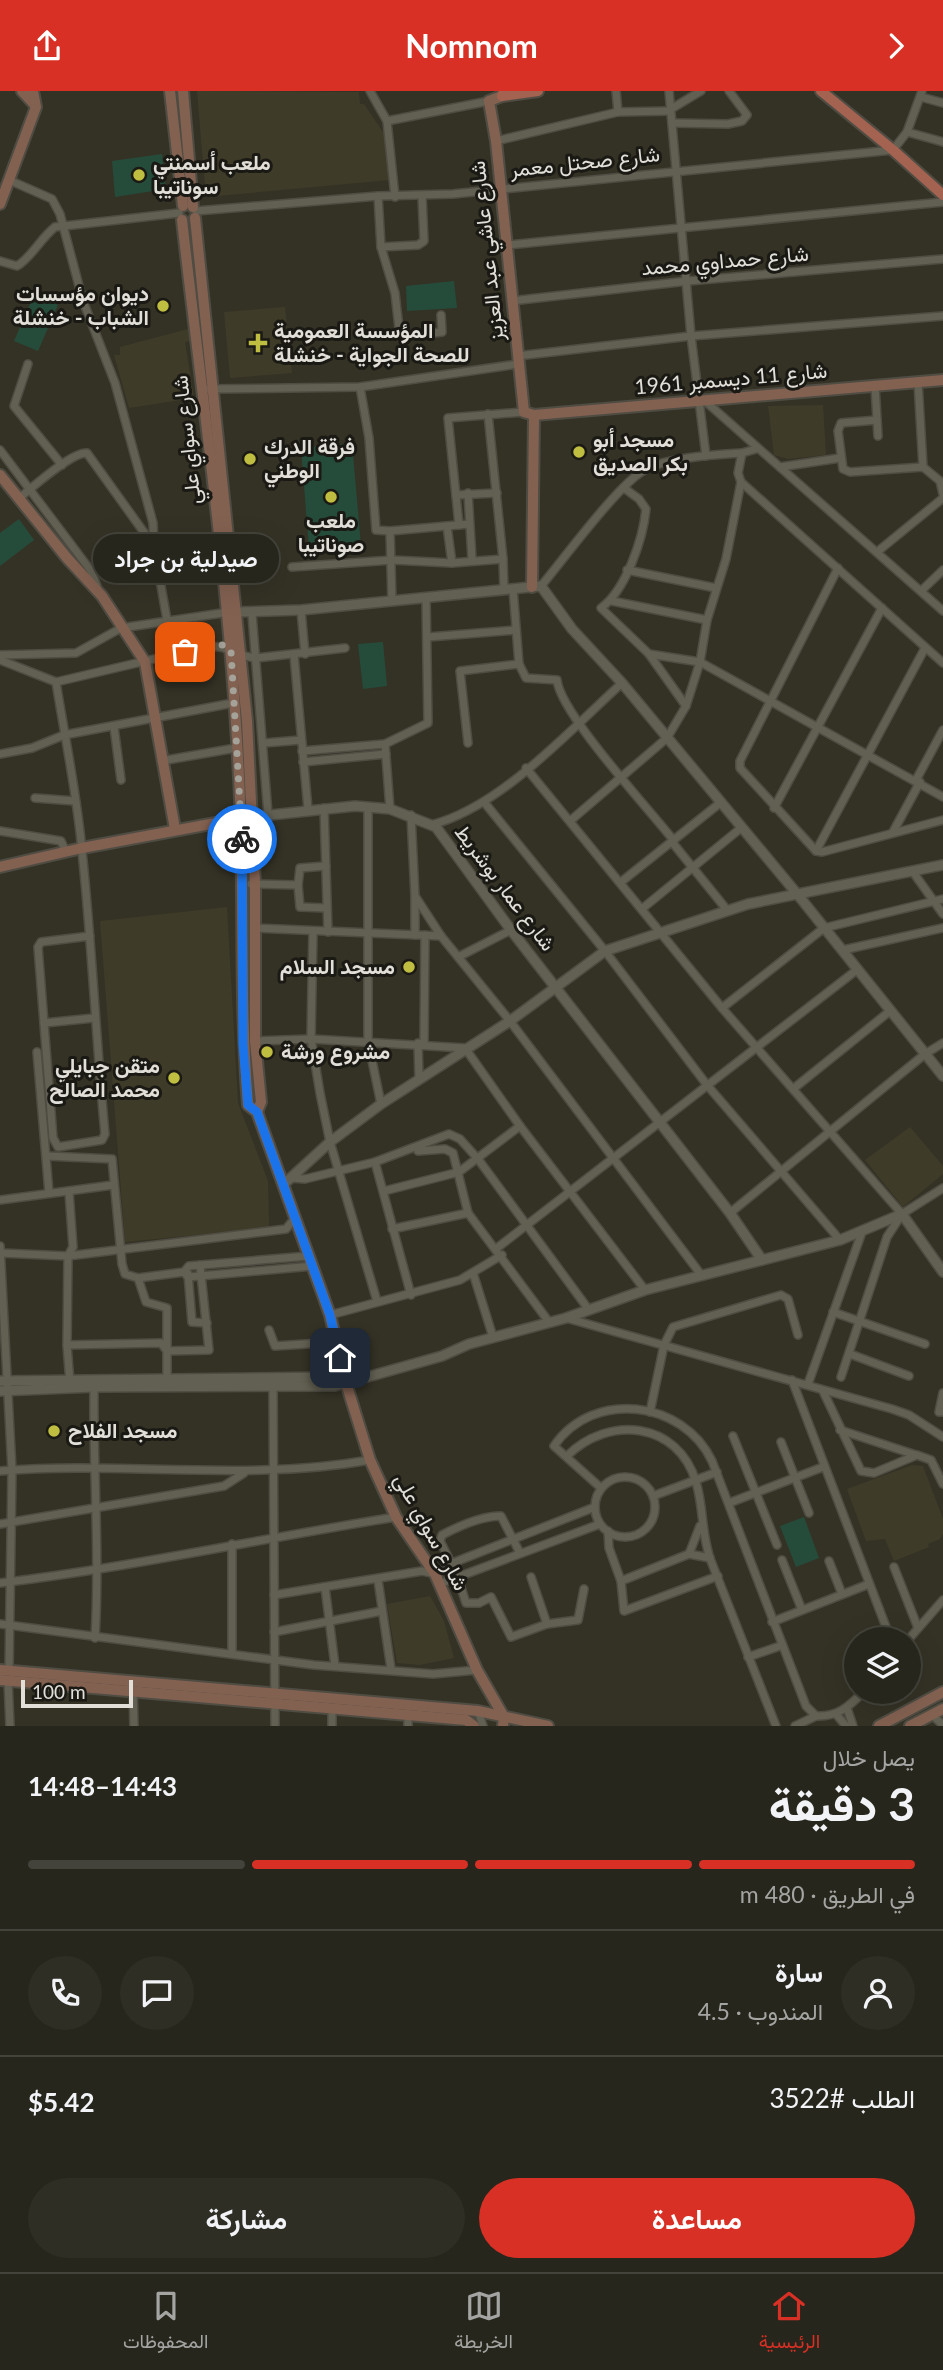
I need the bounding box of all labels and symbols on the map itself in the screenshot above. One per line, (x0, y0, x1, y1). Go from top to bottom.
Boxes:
street label: شارع صحتل معمر (508, 140, 661, 184)
place label: ملعب أسمنتي سوناتيبا (153, 149, 271, 200)
street label: شارع عاشي عبد العزيز (464, 159, 513, 343)
marker: ملعب أسمنتي سوناتيبا (131, 167, 147, 183)
street label: شارع حمداوي محمد (640, 240, 810, 285)
place label: ديوان مؤسسات الشباب - خنشلة (13, 280, 149, 330)
marker: ديوان مؤسسات الشباب - خنشلة (155, 298, 171, 314)
place label: المؤسسة العمومية للصحة الجواية - خنشلة (274, 317, 470, 368)
marker: المؤسسة العمومية للصحة الجواية - خنشلة (248, 333, 268, 353)
street label: شارع 11 ديسمبر 1961 (634, 357, 828, 401)
street label: شارع سواي علي (166, 374, 211, 506)
place label: مسجد أبو بكر الصديق (593, 426, 688, 477)
place label: فرقة الدرك الوطني (264, 433, 355, 488)
marker: مسجد أبو بكر الصديق (571, 444, 587, 460)
marker: فرقة الدرك الوطني (242, 451, 258, 467)
marker: ملعب صوناتيبا (323, 489, 339, 505)
place label: ملعب صوناتيبا (298, 507, 364, 558)
callout: صيدلية بن جراد (92, 533, 278, 582)
pin (155, 622, 215, 682)
courier (207, 804, 277, 874)
street label: شارع عمار بوشريط (448, 819, 562, 957)
place label: مسجد السلام (280, 953, 395, 981)
marker: مسجد السلام (401, 959, 417, 975)
place label: مشروع ورشة (281, 1038, 390, 1066)
marker: مشروع ورشة (259, 1044, 275, 1060)
place label: متقن جبايلي محمد الصالح (49, 1052, 160, 1104)
marker: متقن جبايلي محمد الصالح (166, 1070, 182, 1086)
pin (310, 1328, 370, 1388)
place label: مسجد الفلاح (68, 1417, 177, 1445)
marker: مسجد الفلاح (46, 1423, 62, 1439)
street label: شارع سواي علي (385, 1468, 475, 1597)
scale bar (21, 1677, 133, 1709)

